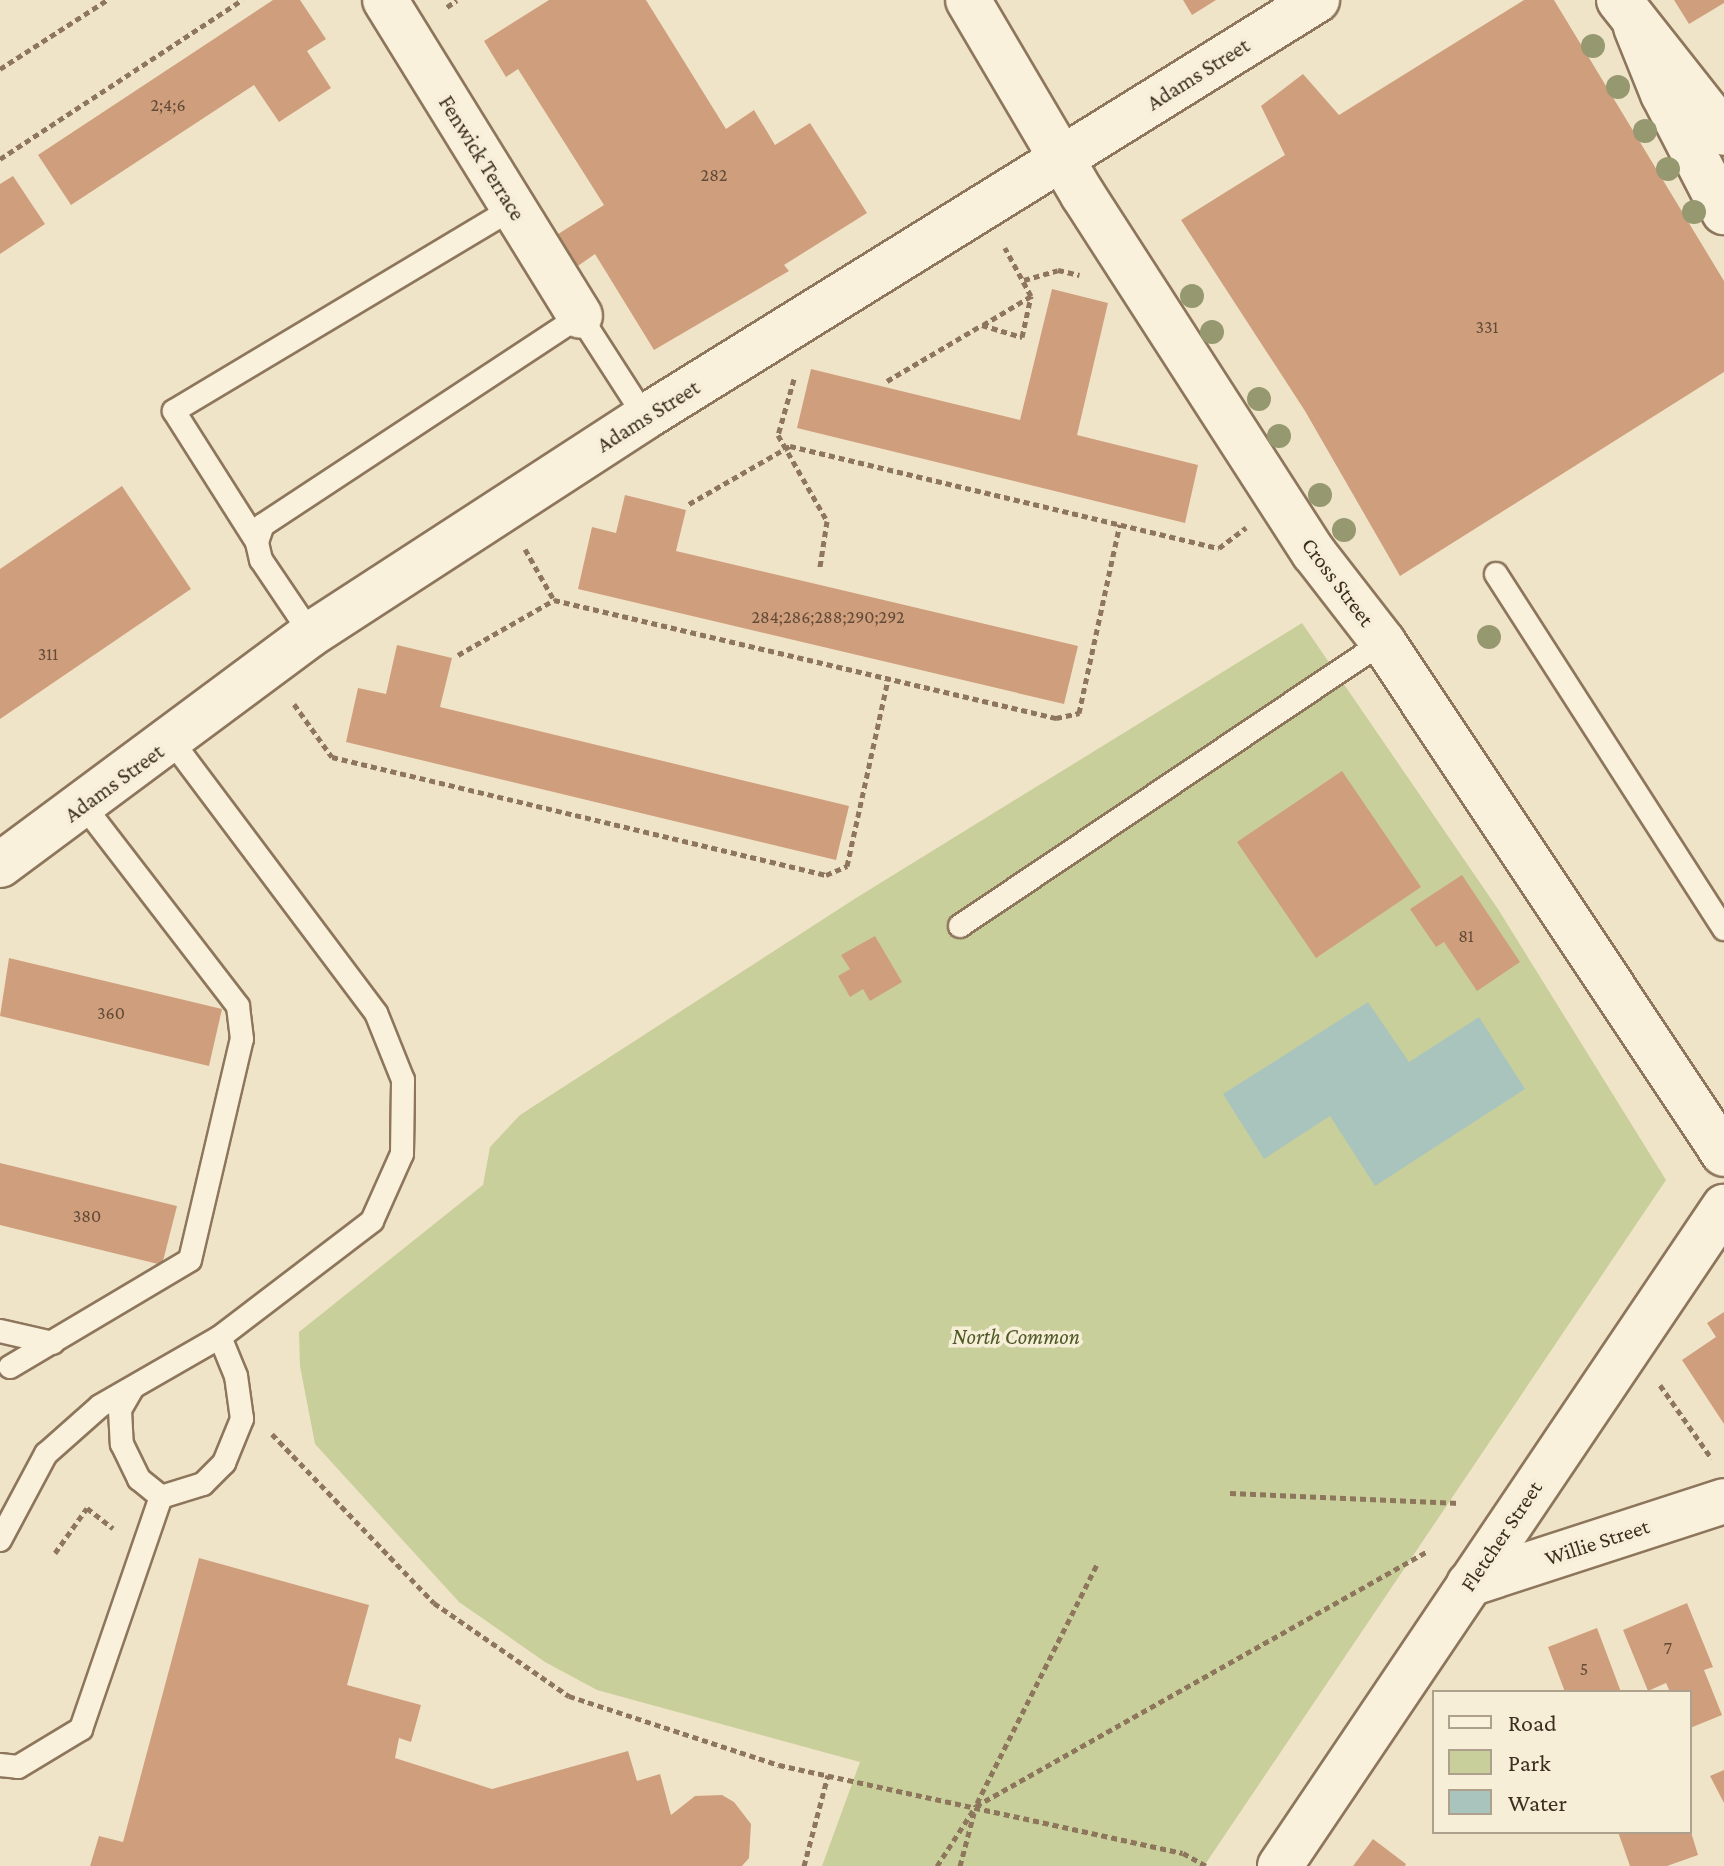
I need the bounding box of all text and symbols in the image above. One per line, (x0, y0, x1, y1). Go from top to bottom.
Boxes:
street label: Adams Street (1142, 32, 1254, 116)
street label: Fenwick Terrace (433, 91, 531, 225)
house number: 2;4;6 (150, 94, 186, 116)
house number: 282 (701, 164, 727, 186)
house number: 331 (1476, 316, 1498, 338)
street label: Adams Street (592, 374, 704, 458)
street label: Cross Street (1296, 532, 1380, 632)
house number: 284;286;288;290;292 (751, 606, 905, 628)
house number: 311 (38, 643, 58, 665)
street label: Adams Street (59, 738, 169, 828)
house number: 81 (1458, 925, 1474, 947)
house number: 360 (97, 1002, 125, 1024)
house number: 380 (73, 1205, 101, 1227)
park label: North Common (952, 1324, 1080, 1350)
street label: Fletcher Street (1454, 1476, 1548, 1596)
street label: Willie Street (1541, 1513, 1653, 1571)
house number: 7 (1664, 1637, 1672, 1659)
house number: 5 (1580, 1658, 1588, 1680)
legend (1432, 1690, 1692, 1834)
text: Road (1508, 1709, 1557, 1736)
text: Park (1508, 1749, 1551, 1776)
text: Water (1508, 1789, 1567, 1816)

